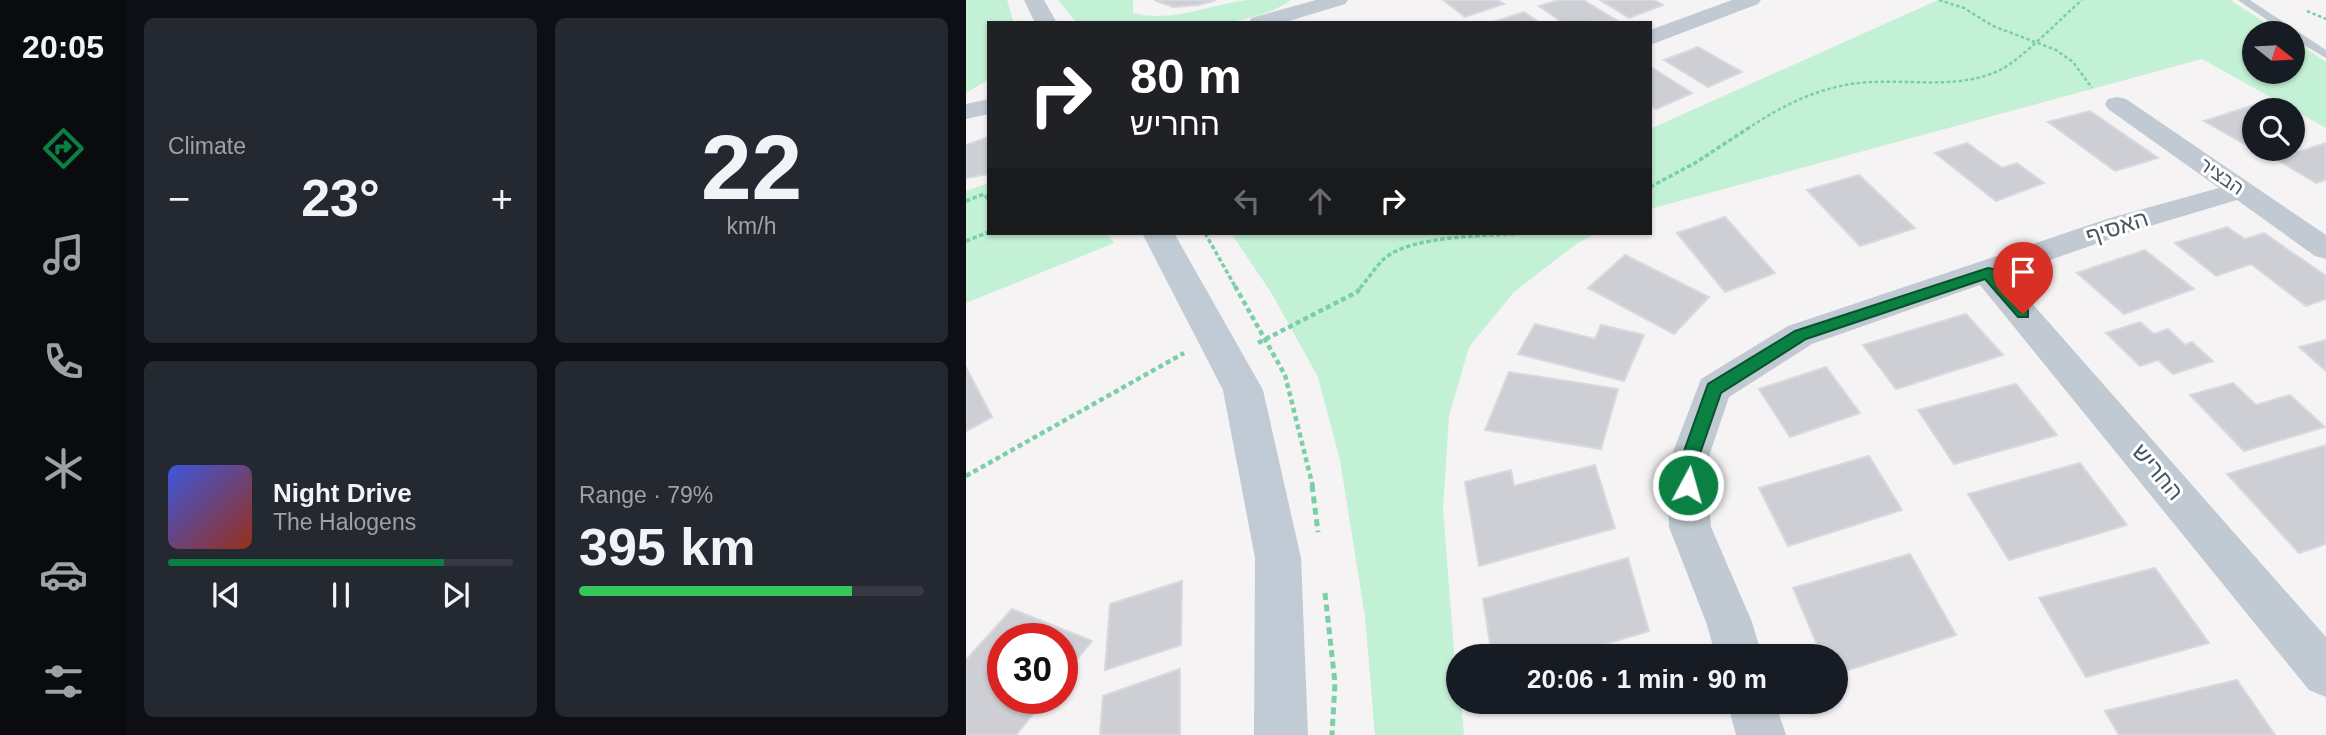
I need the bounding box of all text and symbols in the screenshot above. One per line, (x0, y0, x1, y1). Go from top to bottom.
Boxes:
north arrow (2242, 21, 2305, 84)
map controls (2242, 21, 2305, 161)
text: 20:05 (22, 29, 104, 65)
icon: right (1015, 49, 1106, 140)
text: 80 m (1130, 49, 1242, 103)
button: search (2242, 98, 2305, 161)
text: החריש (1130, 106, 1220, 142)
text: 22 (701, 117, 802, 218)
icon: directions (39, 124, 88, 173)
text: Climate (168, 133, 246, 159)
street label: הבציר (2196, 154, 2248, 199)
text: 23° (301, 169, 380, 227)
text: − (168, 178, 190, 220)
text: + (491, 178, 513, 220)
icon: left (1228, 182, 1266, 220)
icon: ahead (1301, 182, 1339, 220)
icon: right (1374, 182, 1412, 220)
street label: האסיף (2083, 205, 2151, 249)
text: km/h (727, 213, 776, 239)
icon: music (39, 230, 88, 279)
pin (1993, 242, 2053, 314)
icon: arrive (2004, 253, 2042, 291)
icon: phone (39, 337, 88, 386)
street label: החריש (2127, 439, 2189, 505)
icon: climate (39, 444, 88, 493)
position arrow (1651, 448, 1725, 522)
text: Night Drive (273, 478, 412, 508)
text: Range · 79% (579, 482, 713, 508)
text: The Halogens (273, 509, 416, 535)
text: 395 km (579, 518, 755, 576)
icon: car (39, 550, 88, 599)
icon: previous (207, 576, 245, 614)
icon: pause (322, 576, 360, 614)
icon: next (437, 576, 475, 614)
speed limit sign: 30 (987, 623, 1078, 714)
icon: filters (39, 657, 88, 706)
text: 20:06 · 1 min · 90 m (1527, 664, 1767, 694)

